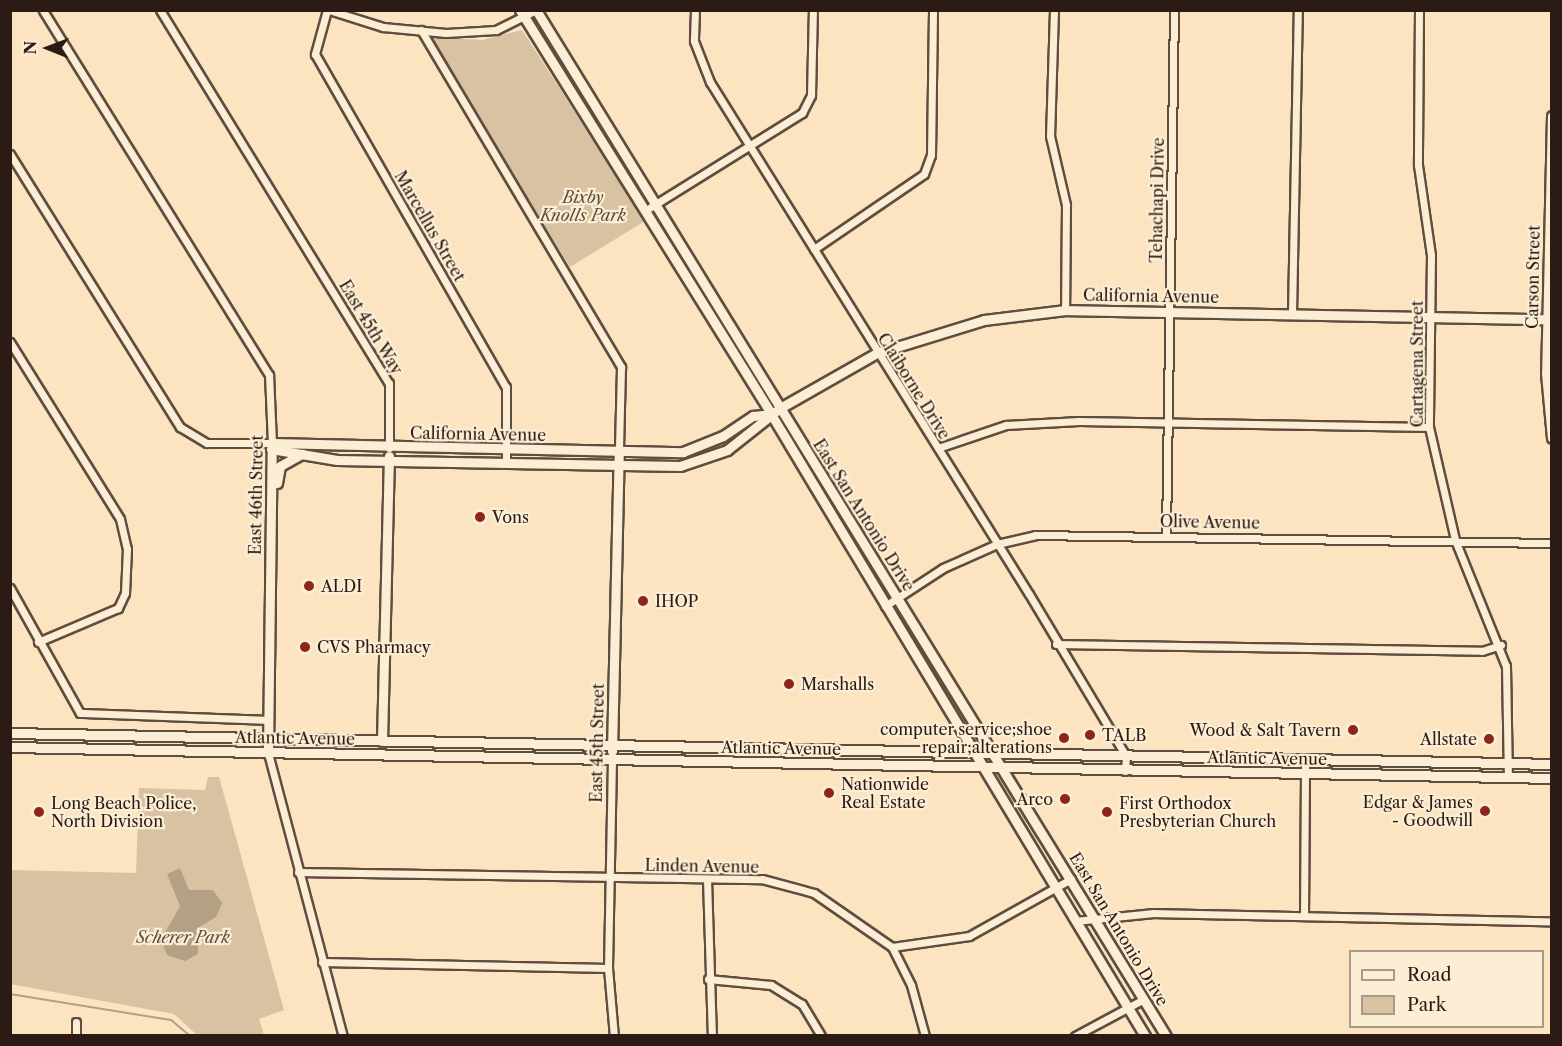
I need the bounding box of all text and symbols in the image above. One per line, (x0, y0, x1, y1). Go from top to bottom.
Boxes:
north arrow (18, 18, 78, 78)
text: N (20, 41, 40, 55)
street label: Tehachapi Drive (1146, 137, 1168, 263)
street label: Marcellus Street (391, 167, 469, 285)
park label: Bixby Knolls Park (540, 187, 626, 225)
street label: Carson Street (1522, 225, 1544, 329)
street label: East 45th Way (335, 276, 407, 378)
street label: California Avenue (1082, 285, 1220, 307)
street label: Cartagena Street (1407, 301, 1427, 427)
street label: Claiborne Drive (874, 329, 954, 443)
street label: California Avenue (409, 423, 547, 445)
street label: East 46th Street (245, 435, 267, 555)
street label: East San Antonio Drive (809, 435, 919, 595)
place label: Vons (492, 507, 529, 527)
marker: Vons (473, 510, 487, 524)
street label: Olive Avenue (1159, 512, 1261, 532)
place label: ALDI (321, 576, 362, 596)
marker: ALDI (302, 579, 316, 593)
place label: IHOP (655, 591, 698, 611)
marker: IHOP (636, 594, 650, 608)
place label: CVS Pharmacy (317, 637, 431, 657)
marker: CVS Pharmacy (298, 640, 312, 654)
place label: Marshalls (801, 674, 874, 694)
marker: Marshalls (782, 677, 796, 691)
street label: East 45th Street (586, 683, 608, 803)
place label: computer service;shoe repair;alterations (880, 719, 1052, 757)
place label: Wood & Salt Tavern (1189, 720, 1341, 740)
marker: Wood & Salt Tavern (1346, 723, 1360, 737)
place label: TALB (1102, 725, 1146, 745)
street label: Atlantic Avenue (235, 727, 355, 749)
marker: TALB (1083, 728, 1097, 742)
place label: Allstate (1420, 729, 1477, 749)
marker: computer service;shoe repair;alterations (1057, 731, 1071, 745)
marker: Allstate (1482, 732, 1496, 746)
street label: Atlantic Avenue (721, 737, 841, 759)
street label: Atlantic Avenue (1207, 747, 1327, 769)
place label: Nationwide Real Estate (841, 774, 929, 812)
marker: Nationwide Real Estate (822, 786, 836, 800)
place label: Arco (1016, 789, 1053, 809)
marker: Arco (1058, 792, 1072, 806)
place label: Edgar & James - Goodwill (1363, 792, 1473, 830)
place label: Long Beach Police, North Division (51, 793, 196, 831)
place label: First Orthodox Presbyterian Church (1119, 793, 1276, 831)
marker: Edgar & James - Goodwill (1478, 804, 1492, 818)
marker: Long Beach Police, North Division (32, 805, 46, 819)
marker: First Orthodox Presbyterian Church (1100, 805, 1114, 819)
street label: East San Antonio Drive (1065, 848, 1173, 1010)
street label: Linden Avenue (644, 855, 760, 877)
park label: Scherer Park (136, 927, 230, 947)
legend (1349, 950, 1544, 1028)
text: Road (1407, 964, 1452, 986)
text: Park (1407, 994, 1446, 1016)

